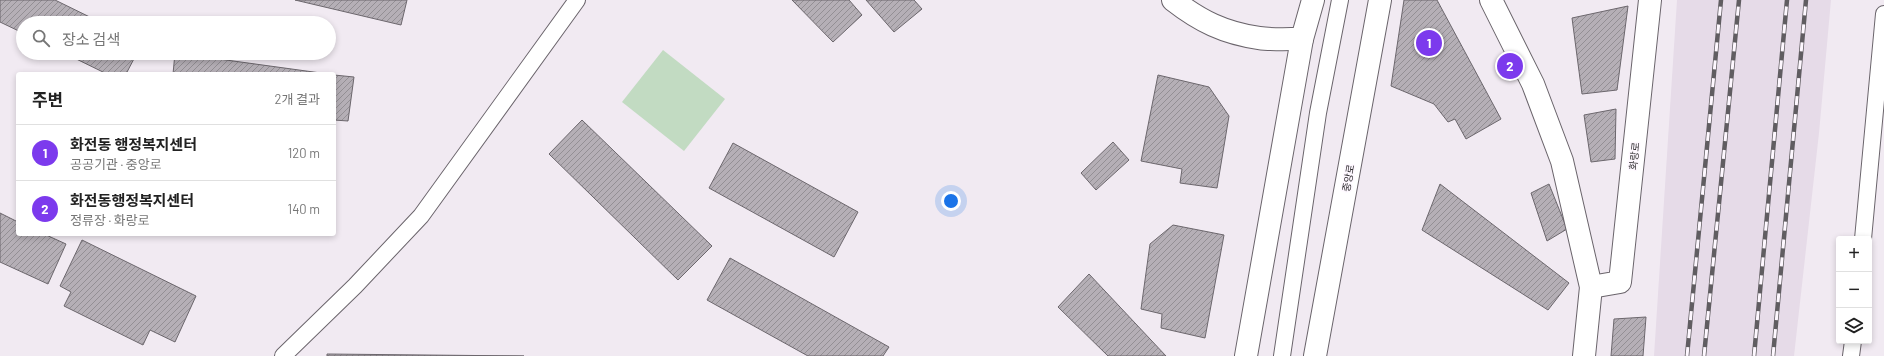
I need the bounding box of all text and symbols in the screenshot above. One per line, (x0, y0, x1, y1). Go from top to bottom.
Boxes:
search box (16, 16, 336, 60)
icon: search (30, 27, 52, 49)
pin: 1 (1416, 28, 1442, 58)
text: 장소 검색 (62, 30, 120, 48)
pin: 2 (1497, 51, 1523, 81)
text: 주변 (32, 89, 63, 109)
text: 2개 결과 (275, 91, 320, 107)
text: 화전동 행정복지센터 (70, 135, 197, 153)
street label: 화랑로 (1627, 142, 1641, 170)
text: 1 (43, 145, 47, 161)
text: 120 m (288, 145, 320, 161)
text: 공공기관 · 중앙로 (70, 156, 162, 172)
street label: 중앙로 (1340, 163, 1356, 193)
text: 화전동행정복지센터 (70, 191, 194, 209)
your location (941, 191, 961, 211)
text: 2 (41, 201, 49, 217)
text: 140 m (288, 201, 320, 217)
text: 정류장 · 화랑로 (70, 212, 150, 228)
map controls (1836, 236, 1872, 344)
button: + (1836, 236, 1872, 272)
button: − (1836, 272, 1872, 308)
button: layers (1836, 308, 1872, 344)

